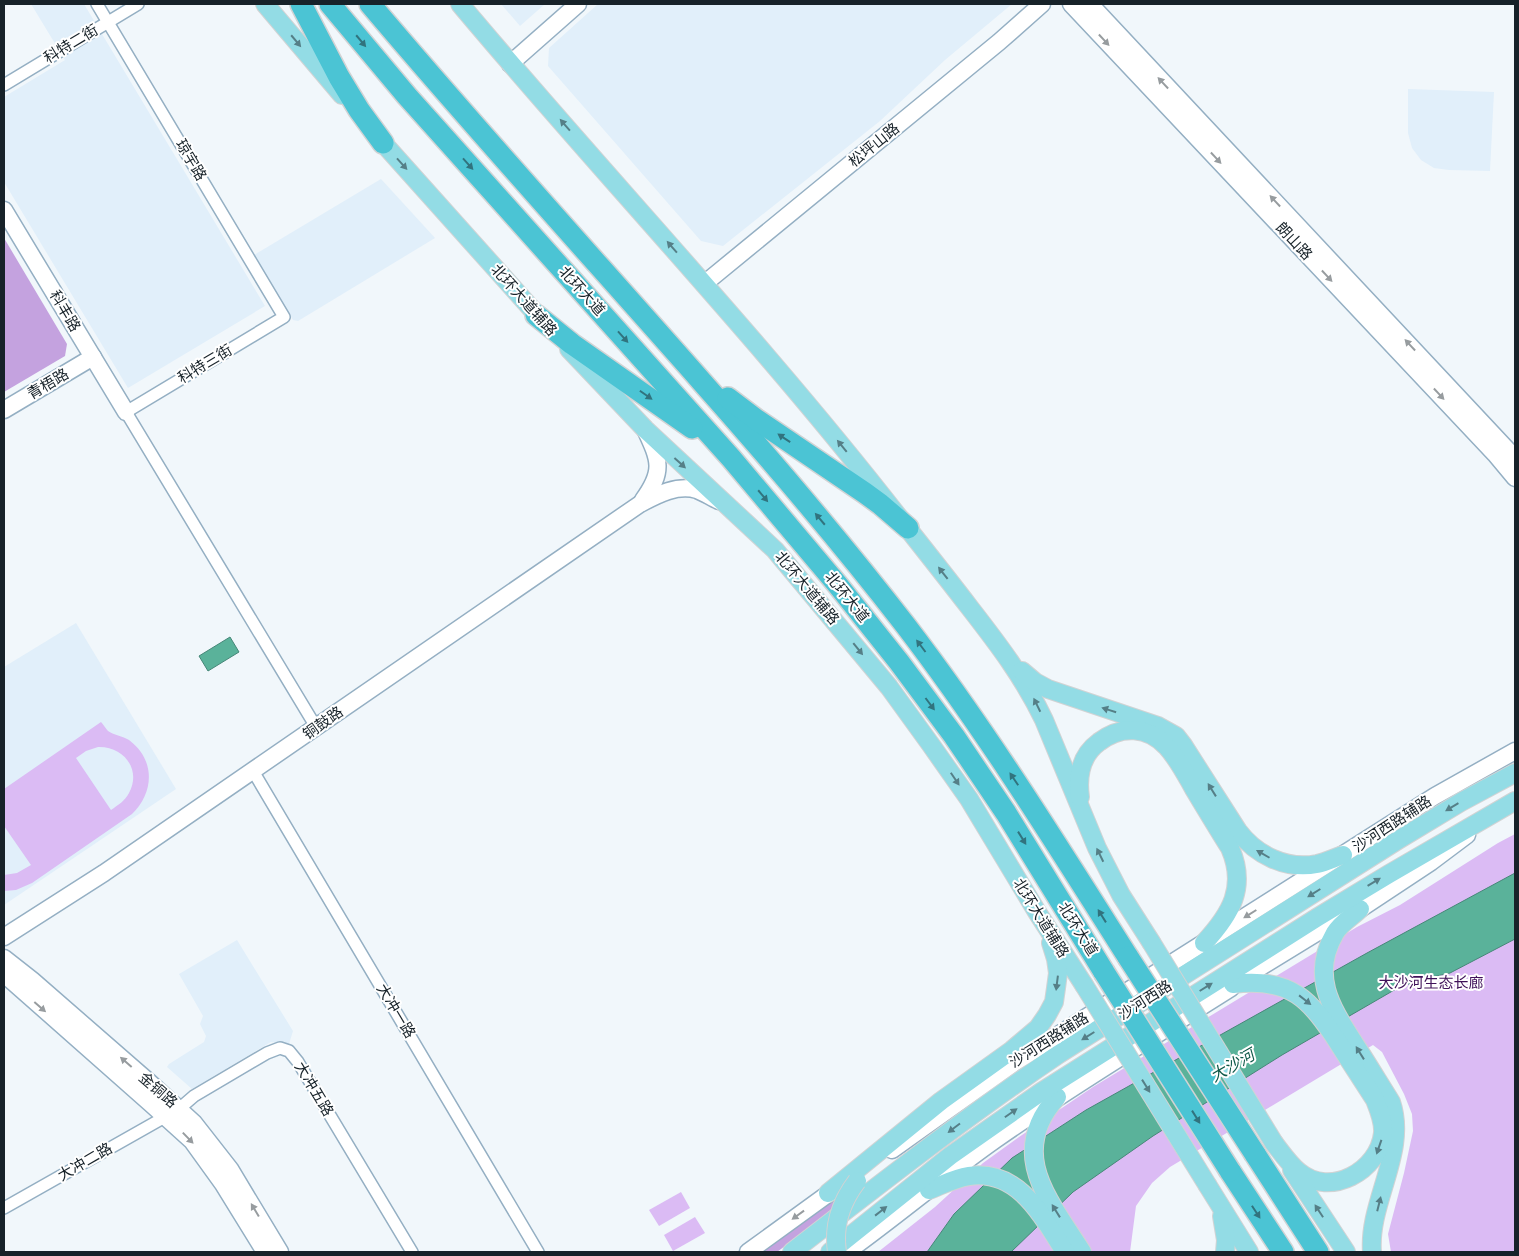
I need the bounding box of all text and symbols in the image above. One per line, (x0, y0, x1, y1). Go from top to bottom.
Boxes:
street label: 科特二街 (40, 20, 101, 67)
one-way arrow (1098, 33, 1110, 45)
one-way arrow (291, 34, 302, 47)
one-way arrow (355, 35, 366, 48)
one-way arrow (1157, 78, 1169, 90)
street label: 松坪山路 (844, 118, 903, 171)
one-way arrow (559, 119, 570, 132)
street label: 琼宇路 (172, 136, 211, 184)
one-way arrow (1210, 152, 1222, 164)
one-way arrow (462, 157, 474, 169)
one-way arrow (396, 158, 408, 170)
one-way arrow (1269, 196, 1281, 208)
street label: 朗山路 (1272, 218, 1317, 264)
one-way arrow (666, 242, 678, 254)
street label: 北环大道辅路 (487, 260, 562, 339)
street label: 北环大道 (555, 262, 610, 319)
one-way arrow (1321, 270, 1333, 282)
street label: 科丰路 (46, 287, 85, 335)
one-way arrow (617, 330, 629, 342)
one-way arrow (1404, 339, 1416, 351)
street label: 科特三街 (174, 340, 235, 387)
street label: 青梧路 (24, 364, 72, 403)
one-way arrow (1433, 388, 1445, 400)
one-way arrow (640, 390, 653, 400)
one-way arrow (777, 433, 790, 443)
one-way arrow (836, 440, 847, 453)
one-way arrow (674, 457, 687, 468)
one-way arrow (757, 489, 768, 502)
one-way arrow (814, 513, 825, 526)
street label: 北环大道辅路 (771, 547, 844, 628)
street label: 北环大道 (821, 567, 874, 626)
one-way arrow (937, 567, 948, 580)
one-way arrow (915, 640, 926, 653)
one-way arrow (852, 642, 863, 655)
one-way arrow (925, 697, 935, 711)
one-way arrow (1033, 698, 1041, 712)
street label: 铜鼓路 (299, 702, 347, 743)
one-way arrow (1101, 705, 1116, 713)
one-way arrow (950, 772, 960, 786)
one-way arrow (1010, 772, 1019, 786)
one-way arrow (1207, 783, 1217, 797)
street label: 沙河西路辅路 (1349, 791, 1435, 856)
one-way arrow (1446, 803, 1459, 812)
one-way arrow (1017, 832, 1026, 845)
one-way arrow (1096, 848, 1104, 862)
one-way arrow (1256, 849, 1269, 858)
street label: 北环大道辅路 (1010, 875, 1073, 961)
one-way arrow (1367, 878, 1380, 887)
one-way arrow (1307, 888, 1321, 898)
street label: 北环大道 (1054, 898, 1102, 959)
one-way arrow (1097, 909, 1107, 922)
one-way arrow (1244, 909, 1257, 918)
park label: 大沙河生态长廊 (1378, 973, 1484, 992)
one-way arrow (1053, 975, 1061, 991)
street label: 沙河西路 (1114, 976, 1175, 1024)
street label: 大冲一路 (373, 980, 420, 1041)
one-way arrow (1200, 982, 1213, 992)
one-way arrow (1298, 994, 1311, 1005)
one-way arrow (34, 1001, 46, 1012)
street label: 沙河西路辅路 (1006, 1008, 1092, 1071)
one-way arrow (1081, 1031, 1094, 1040)
water label: 大沙河 (1206, 1043, 1260, 1086)
one-way arrow (1356, 1046, 1365, 1060)
one-way arrow (121, 1056, 133, 1068)
street label: 大冲五路 (291, 1058, 338, 1119)
street label: 金铜路 (135, 1068, 182, 1112)
one-way arrow (1141, 1080, 1151, 1093)
one-way arrow (1004, 1108, 1017, 1118)
one-way arrow (1191, 1110, 1201, 1123)
one-way arrow (947, 1123, 961, 1133)
one-way arrow (182, 1131, 194, 1143)
street label: 大冲二路 (54, 1138, 115, 1185)
one-way arrow (1375, 1140, 1383, 1155)
one-way arrow (1375, 1197, 1383, 1212)
one-way arrow (250, 1204, 259, 1217)
one-way arrow (1051, 1204, 1061, 1217)
one-way arrow (1252, 1205, 1261, 1218)
one-way arrow (1315, 1205, 1324, 1218)
one-way arrow (875, 1206, 888, 1216)
one-way arrow (791, 1210, 805, 1220)

